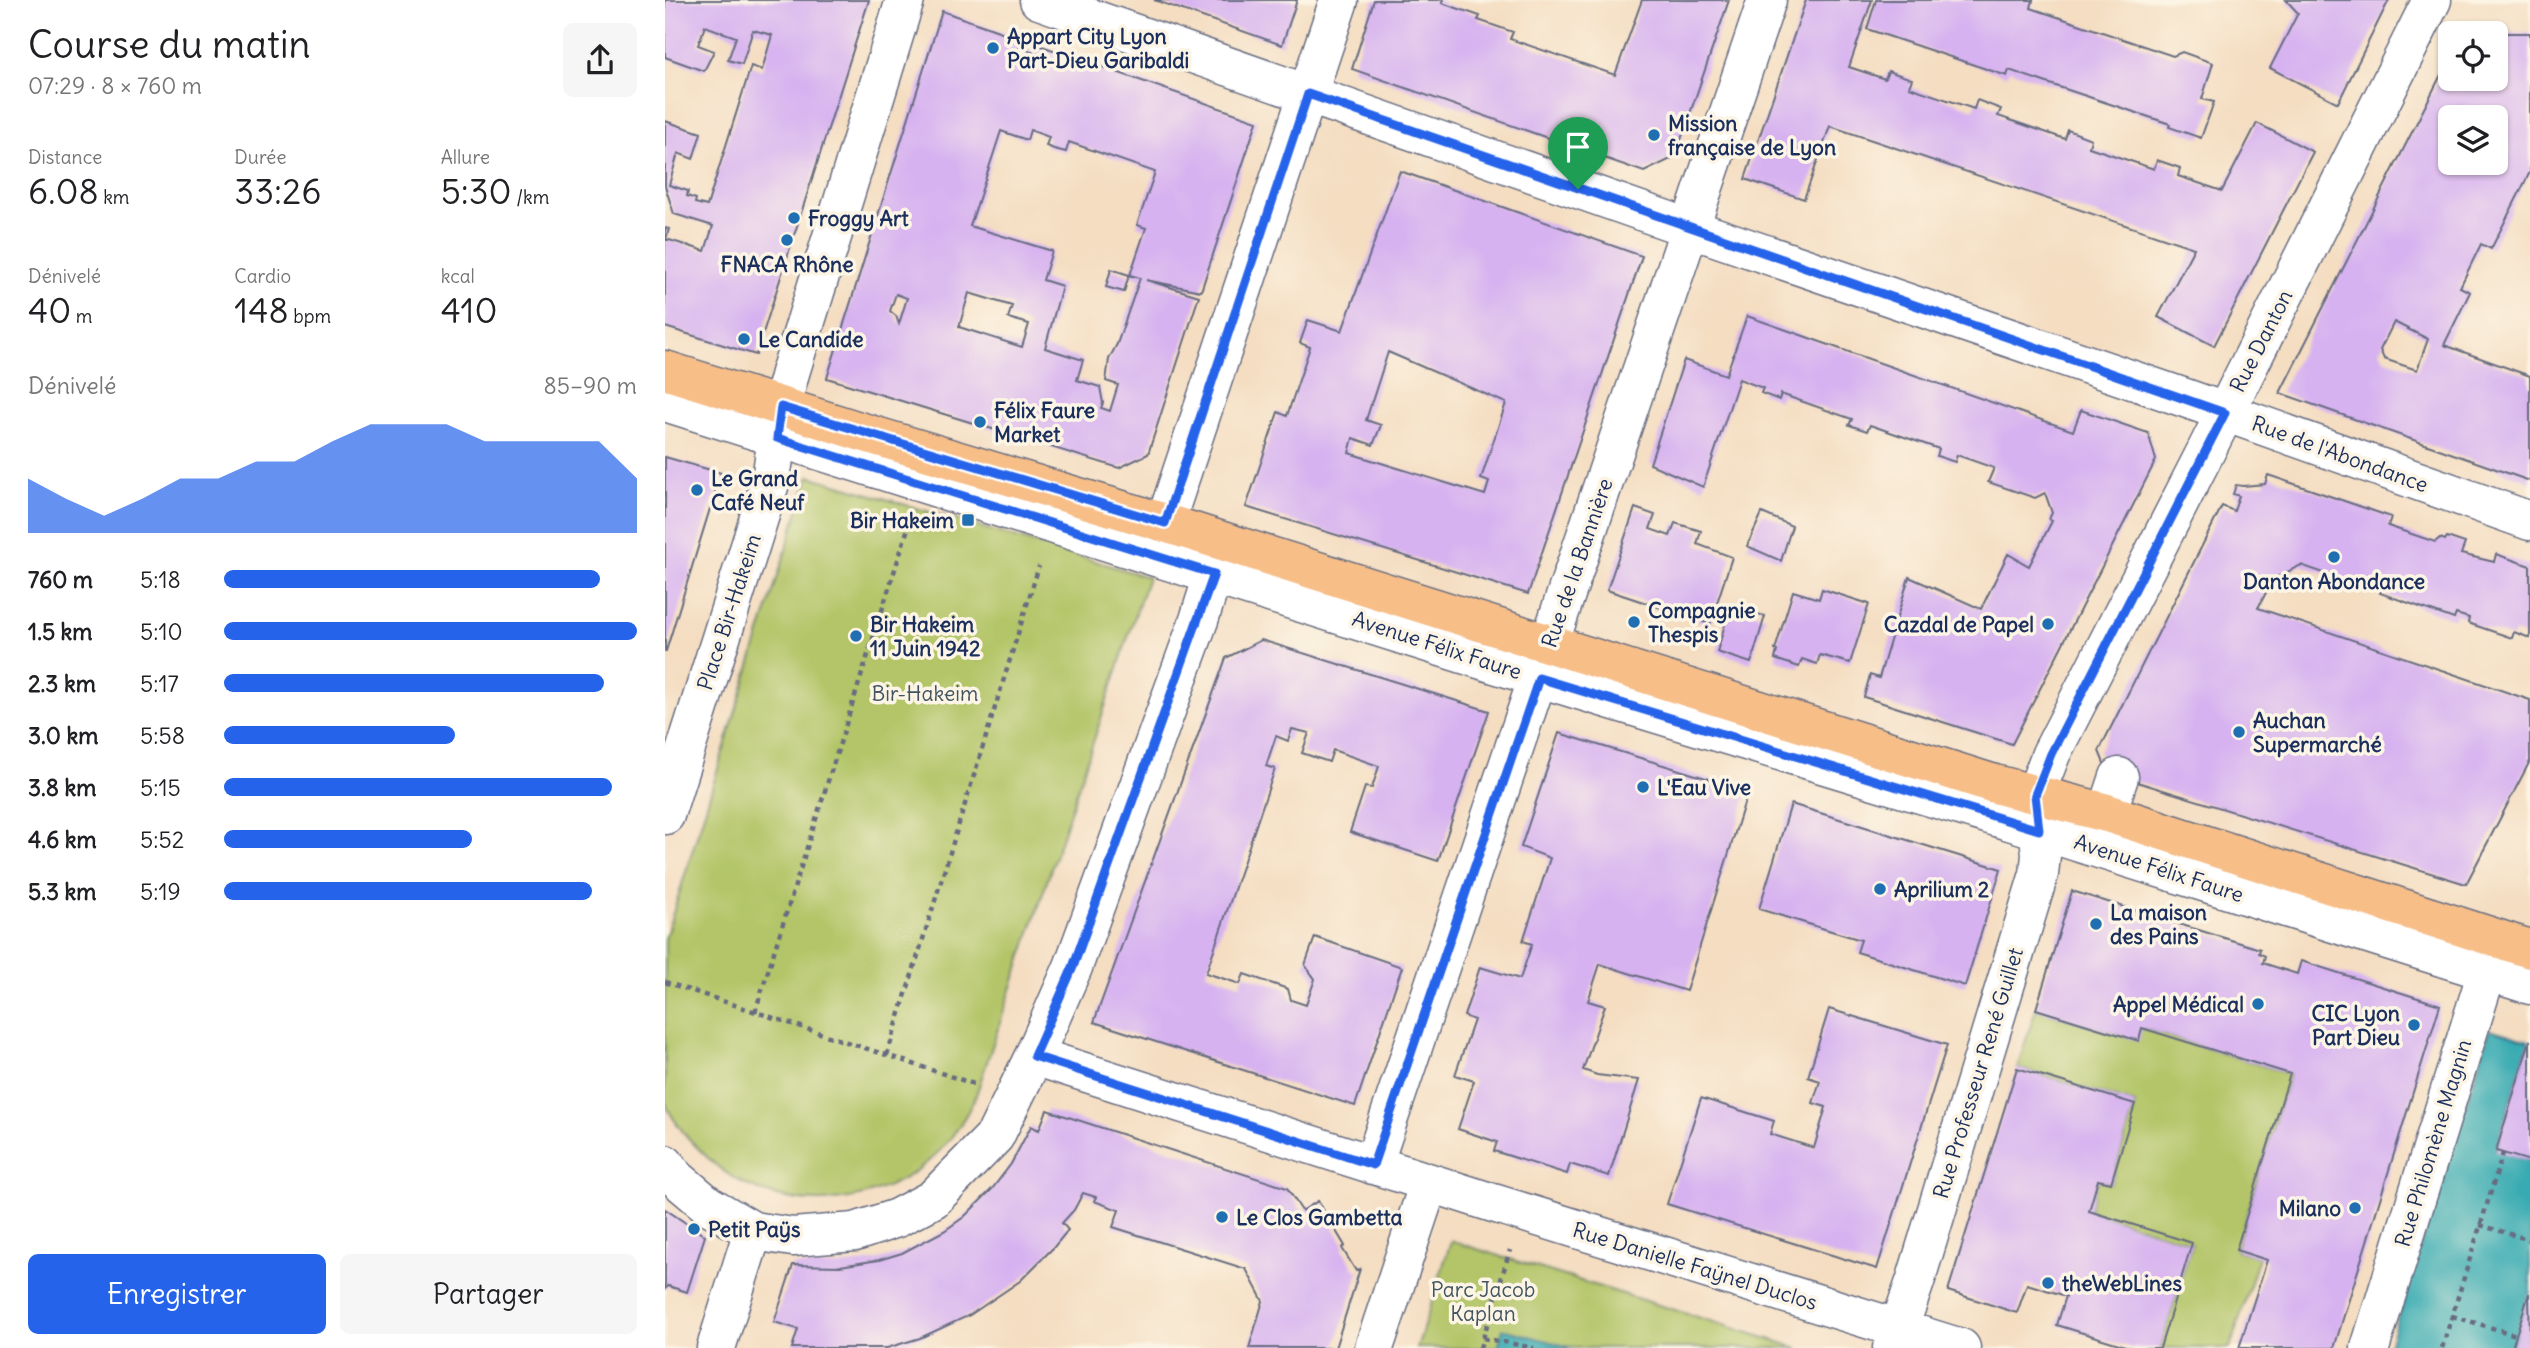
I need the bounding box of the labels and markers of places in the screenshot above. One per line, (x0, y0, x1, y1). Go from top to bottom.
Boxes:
place label: Appart City Lyon Part-Dieu Garibaldi (1007, 23, 1189, 74)
marker: Appart City Lyon Part-Dieu Garibaldi (985, 40, 1001, 56)
place label: Mission française de Lyon (1668, 110, 1836, 161)
pin (1548, 117, 1608, 189)
marker: Mission française de Lyon (1646, 127, 1662, 143)
place label: Froggy Art (808, 205, 910, 232)
marker: Froggy Art (786, 210, 802, 226)
marker: FNACA Rhône (779, 232, 795, 248)
place label: FNACA Rhône (721, 251, 853, 278)
place label: Le Candide (758, 326, 864, 353)
marker: Le Candide (736, 331, 752, 347)
place label: Félix Faure Market (994, 397, 1095, 448)
marker: Félix Faure Market (972, 414, 988, 430)
place label: Le Grand Café Neuf (711, 465, 805, 516)
marker: Le Grand Café Neuf (689, 482, 705, 498)
place label: Bir Hakeim (850, 507, 955, 534)
marker: Bir Hakeim (960, 512, 976, 528)
marker: Danton Abondance (2326, 549, 2342, 565)
place label: Danton Abondance (2243, 568, 2425, 595)
place label: Compagnie Thespis (1648, 597, 1756, 648)
place label: Bir Hakeim 11 Juin 1942 (870, 611, 981, 662)
place label: Cazdal de Papel (1884, 611, 2034, 638)
marker: Compagnie Thespis (1626, 614, 1642, 630)
marker: Cazdal de Papel (2040, 616, 2056, 632)
marker: Bir Hakeim 11 Juin 1942 (848, 628, 864, 644)
place label: Auchan Supermarché (2253, 707, 2382, 758)
marker: Auchan Supermarché (2231, 724, 2247, 740)
place label: L'Eau Vive (1657, 774, 1751, 801)
marker: L'Eau Vive (1635, 779, 1651, 795)
place label: Aprilium 2 (1894, 876, 1990, 903)
marker: Aprilium 2 (1872, 881, 1888, 897)
place label: La maison des Pains (2110, 899, 2207, 950)
marker: La maison des Pains (2088, 916, 2104, 932)
place label: Appel Médical (2113, 991, 2244, 1018)
marker: Appel Médical (2250, 996, 2266, 1012)
place label: CIC Lyon Part Dieu (2312, 1000, 2400, 1051)
marker: CIC Lyon Part Dieu (2406, 1017, 2422, 1033)
place label: Milano (2279, 1195, 2341, 1222)
marker: Milano (2347, 1200, 2363, 1216)
place label: Le Clos Gambetta (1236, 1204, 1403, 1231)
marker: Le Clos Gambetta (1214, 1209, 1230, 1225)
place label: Petit Paÿs (708, 1216, 801, 1243)
marker: Petit Paÿs (686, 1221, 702, 1237)
place label: theWebLines (2062, 1270, 2182, 1297)
marker: theWebLines (2040, 1275, 2056, 1291)

